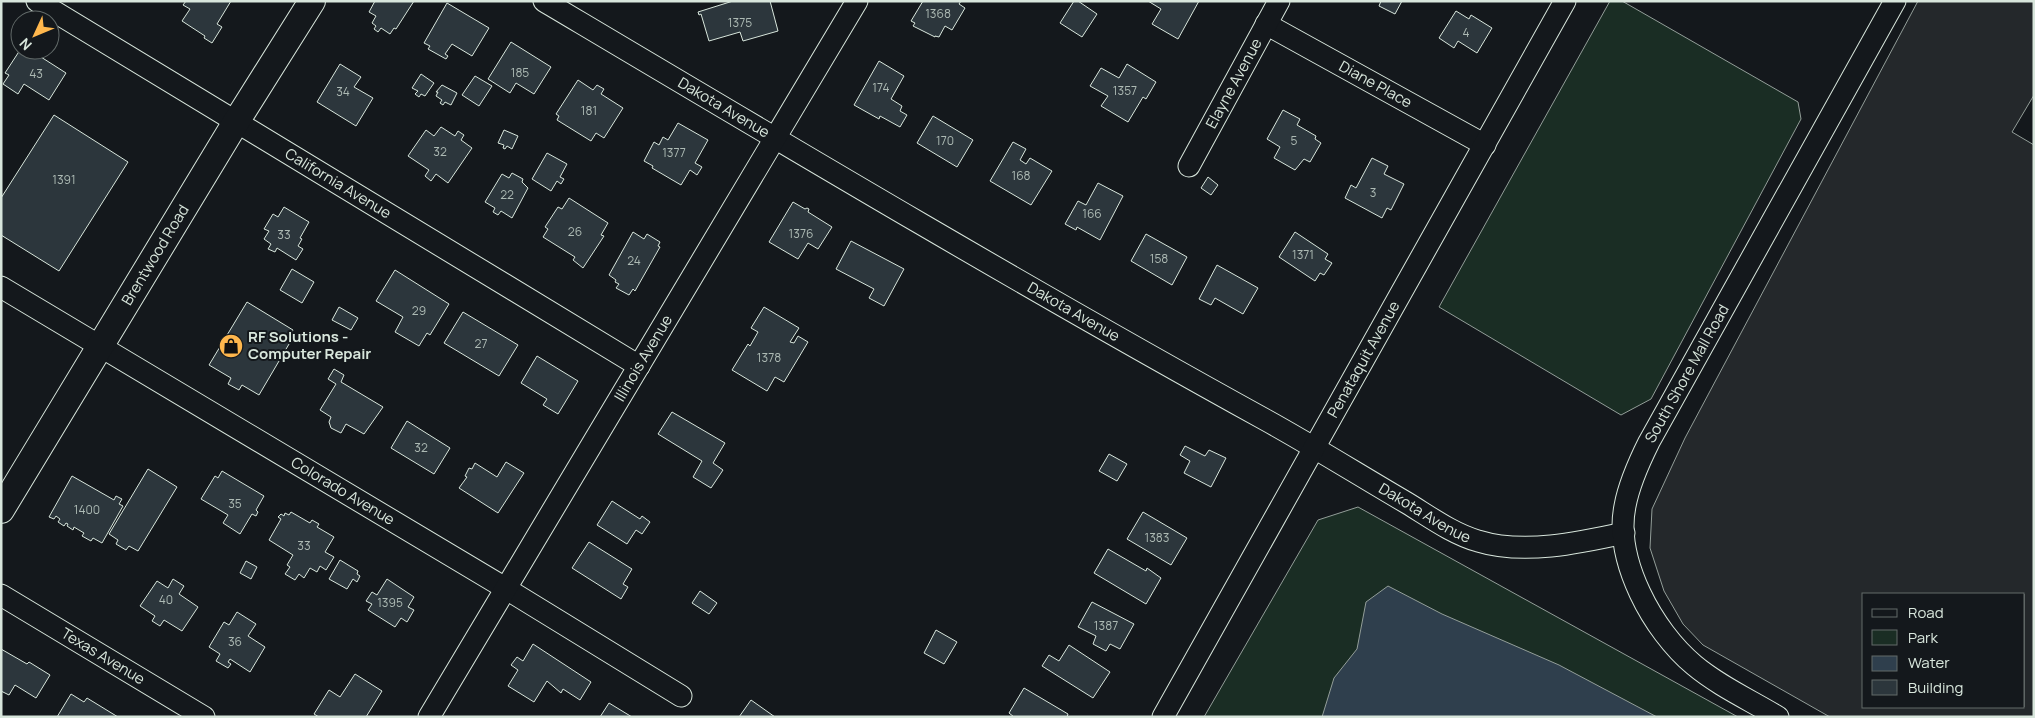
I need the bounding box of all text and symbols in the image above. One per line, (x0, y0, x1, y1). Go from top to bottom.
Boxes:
house number: 1368 (925, 5, 951, 22)
north arrow (10, 10, 60, 60)
house number: 1375 (728, 14, 752, 31)
house number: 4 (1462, 24, 1470, 41)
text: N (15, 34, 36, 55)
street label: Elayne Avenue (1200, 34, 1267, 132)
street label: Diane Place (1335, 55, 1416, 113)
house number: 185 (511, 64, 529, 81)
house number: 43 (29, 65, 43, 82)
street label: Dakota Avenue (674, 72, 774, 143)
house number: 174 (872, 79, 890, 96)
house number: 1357 (1113, 82, 1137, 99)
house number: 34 (336, 83, 350, 100)
house number: 181 (581, 102, 597, 119)
house number: 170 (936, 132, 954, 149)
house number: 5 (1291, 132, 1298, 149)
street label: California Avenue (281, 143, 395, 223)
house number: 32 (433, 143, 447, 160)
house number: 1377 (662, 144, 686, 161)
house number: 168 (1011, 167, 1031, 184)
house number: 1391 (52, 171, 76, 188)
house number: 3 (1370, 184, 1376, 201)
house number: 22 (500, 186, 514, 203)
street label: Brentwood Road (116, 200, 194, 309)
house number: 166 (1082, 205, 1102, 222)
house number: 26 (568, 223, 582, 240)
house number: 1376 (789, 225, 813, 242)
house number: 33 (277, 226, 291, 243)
house number: 1371 (1292, 246, 1314, 263)
house number: 158 (1150, 250, 1168, 267)
house number: 24 (627, 252, 641, 269)
street label: Dakota Avenue (1024, 277, 1124, 346)
street label: Penataquit Avenue (1322, 297, 1405, 421)
street label: South Shore Mall Road (1640, 300, 1734, 447)
house number: 29 (412, 302, 426, 319)
street label: Illinois Avenue (609, 310, 677, 405)
place label: RF Solutions - Computer Repair (248, 326, 371, 364)
shop icon: RF Solutions - Computer Repair (218, 333, 244, 359)
house number: 27 (475, 335, 487, 352)
house number: 1378 (757, 349, 781, 366)
house number: 32 (414, 439, 428, 456)
street label: Colorado Avenue (287, 451, 399, 530)
street label: Dakota Avenue (1375, 478, 1474, 548)
house number: 35 (228, 495, 242, 512)
house number: 1400 (74, 501, 100, 518)
house number: 1383 (1145, 529, 1169, 546)
house number: 33 (297, 537, 311, 554)
house number: 40 (159, 591, 173, 608)
legend (1862, 593, 2025, 708)
house number: 1395 (377, 594, 403, 611)
text: Road (1908, 602, 1944, 623)
house number: 1387 (1094, 617, 1118, 634)
street label: Texas Avenue (57, 623, 149, 689)
text: Park (1908, 627, 1938, 648)
house number: 36 (228, 633, 242, 650)
text: Water (1908, 652, 1950, 673)
text: Building (1908, 677, 1963, 698)

